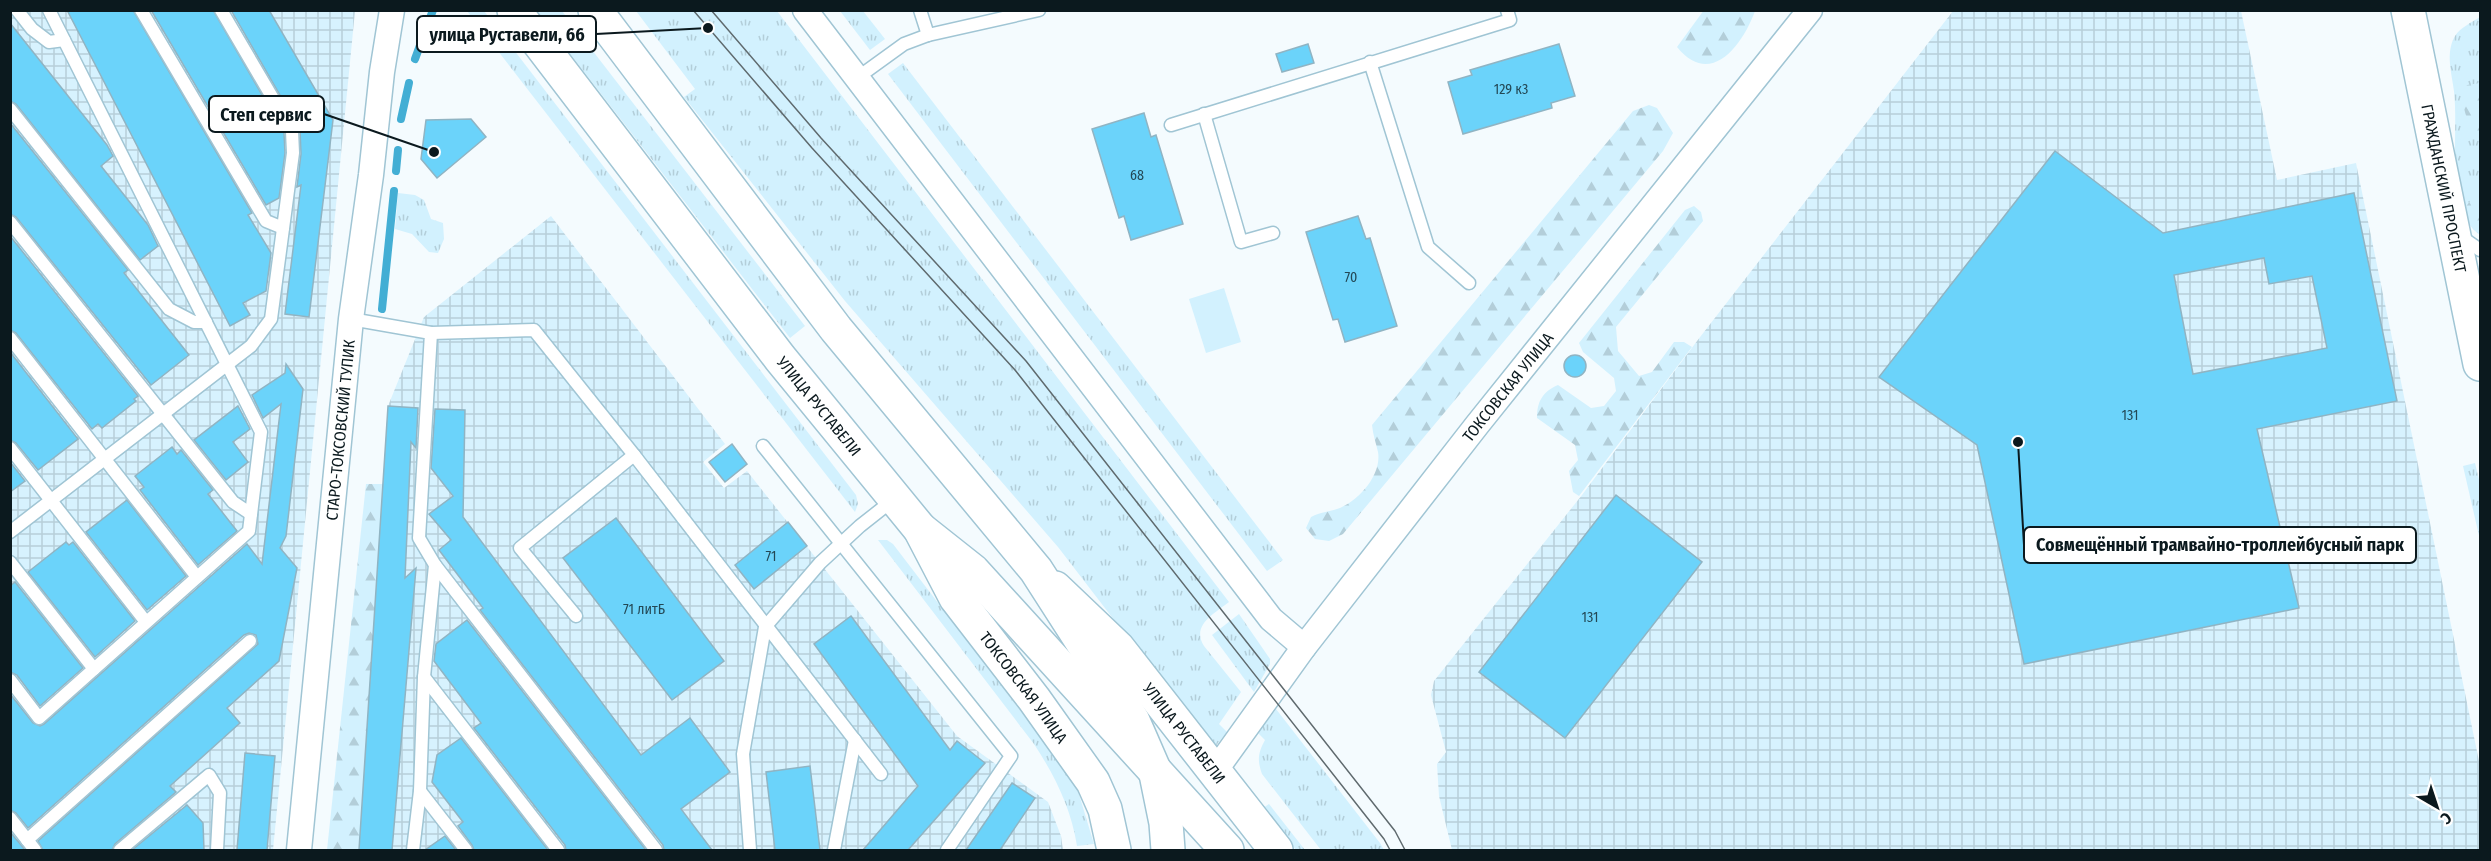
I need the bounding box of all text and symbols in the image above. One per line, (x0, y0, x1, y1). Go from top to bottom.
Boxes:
callout: улица Руставели, 66 (417, 16, 596, 52)
text: улица Руставели, 66 (428, 24, 585, 46)
house number: 129 к3 (1494, 81, 1528, 98)
callout: Степ сервис (209, 96, 324, 132)
street label: ГРАЖДАНСКИЙ ПРОСПЕКТ (2418, 102, 2471, 275)
text: Степ сервис (220, 104, 312, 126)
house number: 68 (1130, 167, 1144, 184)
house number: 70 (1345, 269, 1357, 286)
street label: ТОКСОВСКАЯ УЛИЦА (1458, 328, 1557, 445)
street label: СТАРО-ТОКСОВСКИЙ ТУПИК (322, 338, 358, 521)
street label: УЛИЦА РУСТАВЕЛИ (772, 352, 865, 459)
house number: 131 (2122, 407, 2138, 424)
callout: Совмещённый трамвайно-троллейбусный парк (2024, 527, 2416, 563)
text: Совмещённый трамвайно-троллейбусный парк (2036, 534, 2405, 556)
house number: 71 (766, 548, 776, 565)
house number: 71 литБ (623, 601, 665, 618)
house number: 131 (1582, 609, 1598, 626)
street label: ТОКСОВСКАЯ УЛИЦА (976, 628, 1072, 747)
street label: УЛИЦА РУСТАВЕЛИ (1139, 678, 1230, 787)
north arrow (2407, 777, 2467, 837)
text: С (2436, 808, 2455, 829)

